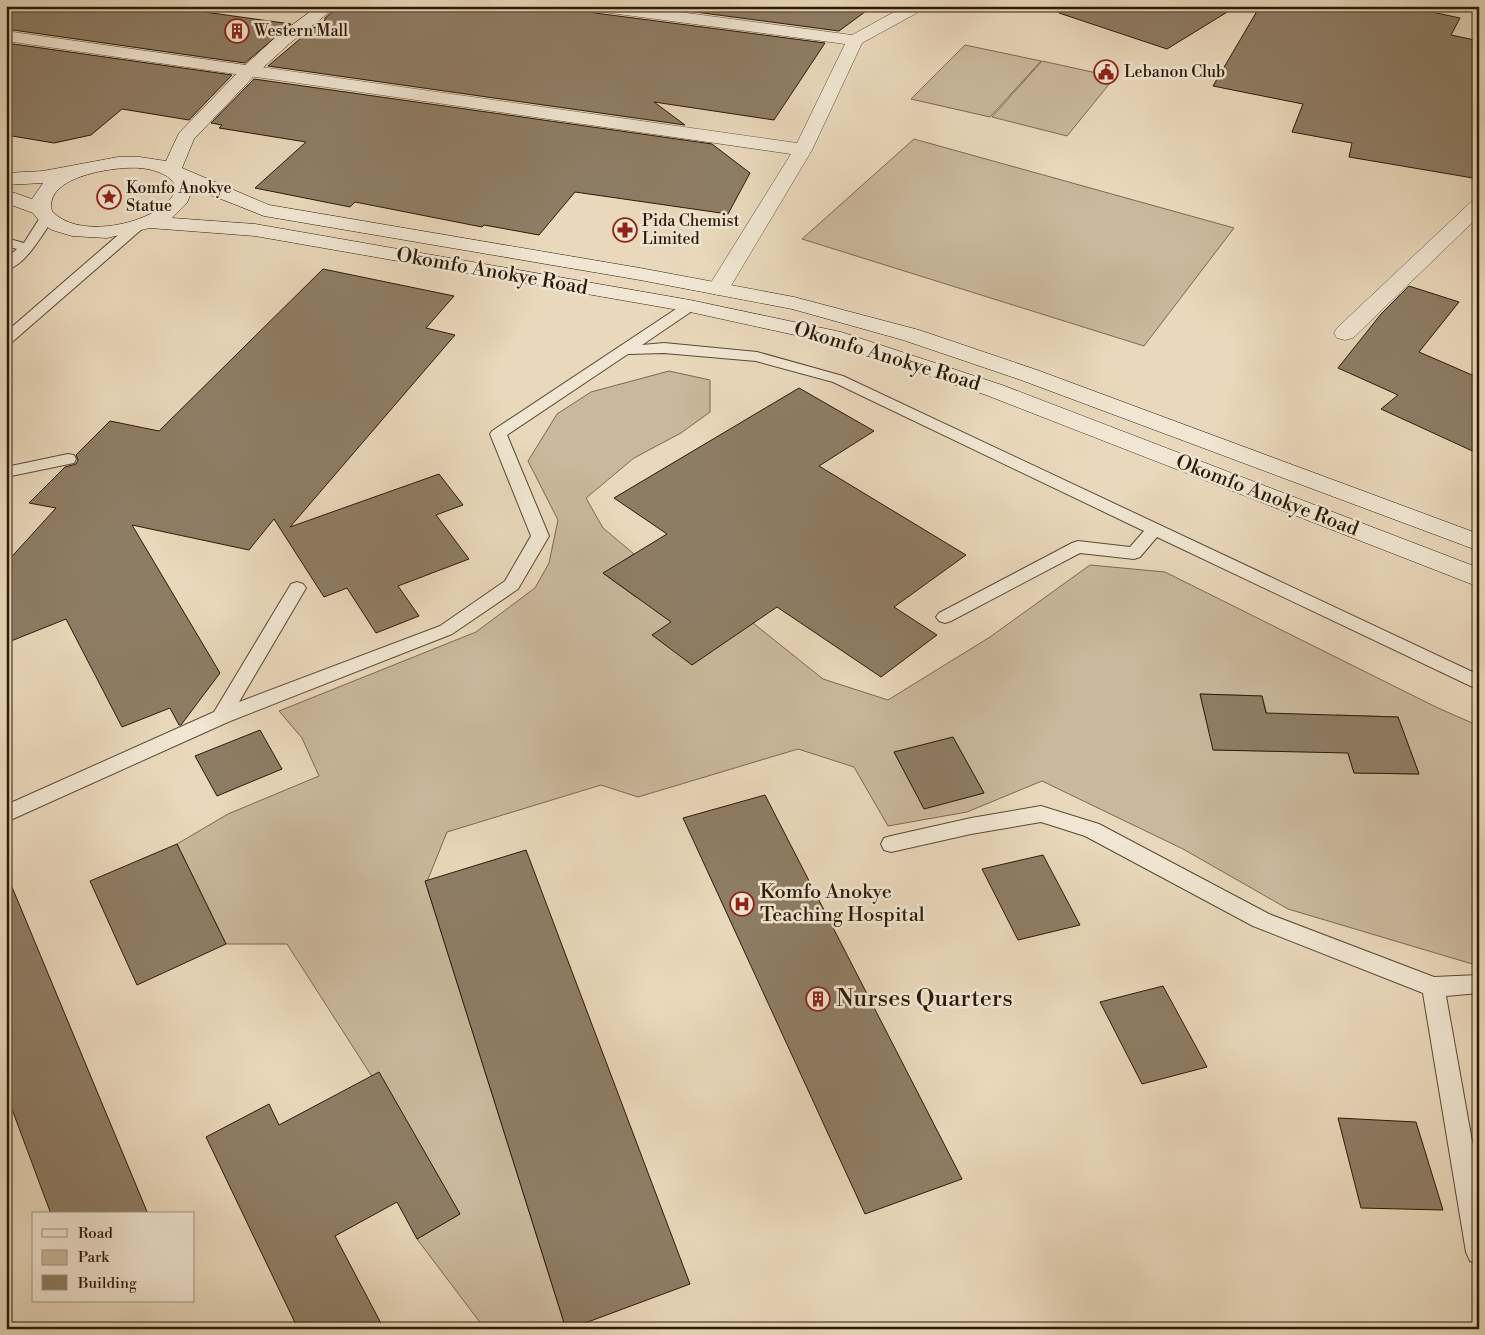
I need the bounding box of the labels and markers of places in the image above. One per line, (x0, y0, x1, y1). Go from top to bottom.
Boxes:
building icon: Western Mall (224, 18, 250, 44)
place label: Western Mall (253, 21, 348, 41)
public building icon: Lebanon Club (1093, 59, 1119, 85)
place label: Lebanon Club (1124, 62, 1225, 82)
place label: Komfo Anokye Statue (126, 178, 232, 216)
place icon: Komfo Anokye Statue (96, 184, 122, 210)
place label: Pida Chemist Limited (642, 211, 740, 249)
pharmacy icon: Pida Chemist Limited (612, 217, 638, 243)
place label: Komfo Anokye Teaching Hospital (760, 880, 925, 928)
hospital icon: Komfo Anokye Teaching Hospital (729, 891, 755, 917)
place label: Nurses Quarters (836, 984, 1013, 1014)
building icon: Nurses Quarters (805, 986, 831, 1012)

